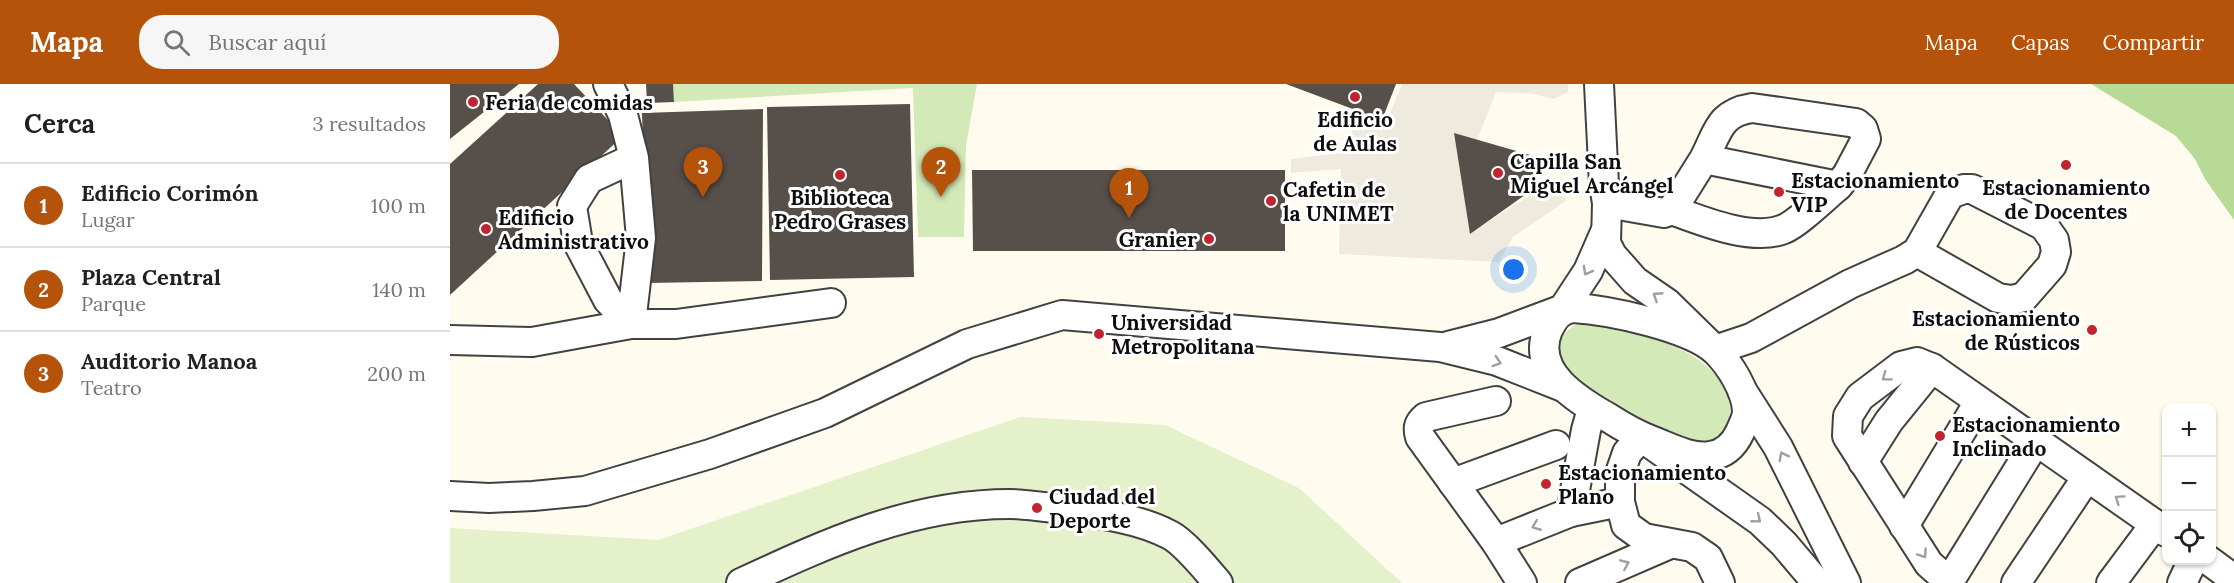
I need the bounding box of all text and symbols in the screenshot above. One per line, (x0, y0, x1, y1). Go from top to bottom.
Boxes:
search box (139, 15, 559, 69)
text: Mapa (30, 24, 103, 60)
icon: search (160, 26, 193, 59)
text: Buscar aquí (208, 28, 327, 56)
text: Mapa (1924, 29, 1978, 56)
text: Capas (2011, 29, 2070, 56)
text: Compartir (2103, 29, 2204, 56)
place label: Feria de comidas (485, 89, 653, 116)
marker: Edificio de Aulas (1348, 90, 1362, 104)
marker: Feria de comidas (466, 95, 480, 109)
place label: Edificio de Aulas (1313, 106, 1397, 157)
text: Cerca (24, 107, 95, 140)
text: 3 resultados (313, 111, 426, 136)
pin: 3 (684, 147, 722, 197)
pin: 2 (922, 147, 960, 197)
place label: Capilla San Miguel Arcángel (1510, 148, 1674, 199)
marker: Estacionamiento de Docentes (2059, 158, 2073, 172)
marker: Capilla San Miguel Arcángel (1491, 166, 1505, 180)
place label: Estacionamiento VIP (1791, 167, 1959, 218)
marker: Biblioteca Pedro Grases (833, 168, 847, 182)
pin: 1 (1110, 168, 1148, 218)
place label: Estacionamiento de Docentes (1982, 174, 2150, 225)
place label: Cafetin de la UNIMET (1283, 176, 1394, 227)
text: Edificio Corimón (81, 179, 259, 207)
place label: Biblioteca Pedro Grases (774, 184, 906, 235)
marker: Estacionamiento VIP (1772, 185, 1786, 199)
text: 1 (39, 193, 48, 218)
text: 100 m (371, 193, 426, 218)
marker: Cafetin de la UNIMET (1264, 194, 1278, 208)
place label: Edificio Administrativo (498, 204, 649, 255)
text: Lugar (81, 207, 135, 232)
marker: Edificio Administrativo (479, 222, 493, 236)
place label: Granier (1119, 226, 1197, 253)
marker: Granier (1202, 232, 1216, 246)
your location (1499, 255, 1528, 284)
text: Plaza Central (81, 263, 221, 291)
one-way arrow (1583, 265, 1594, 275)
text: 2 (38, 277, 49, 302)
text: 140 m (372, 277, 426, 302)
text: Parque (81, 291, 146, 316)
one-way arrow (1653, 292, 1664, 303)
place label: Estacionamiento de Rústicos (1912, 305, 2080, 356)
place label: Universidad Metropolitana (1111, 309, 1255, 360)
marker: Estacionamiento de Rústicos (2085, 323, 2099, 337)
marker: Universidad Metropolitana (1092, 327, 1106, 341)
text: Auditorio Manoa (81, 347, 257, 375)
one-way arrow (1491, 354, 1502, 367)
text: 3 (38, 361, 49, 386)
text: 200 m (367, 361, 426, 386)
one-way arrow (1882, 370, 1893, 381)
text: Teatro (81, 375, 142, 400)
map controls (2162, 403, 2216, 565)
button: + (2162, 403, 2216, 457)
place label: Estacionamiento Inclinado (1952, 411, 2120, 462)
marker: Estacionamiento Inclinado (1933, 429, 1947, 443)
one-way arrow (1778, 451, 1790, 462)
button: − (2162, 457, 2216, 511)
place label: Estacionamiento Plano (1558, 459, 1726, 510)
marker: Estacionamiento Plano (1539, 477, 1553, 491)
place label: Ciudad del Deporte (1049, 483, 1156, 534)
one-way arrow (2114, 495, 2125, 506)
marker: Ciudad del Deporte (1030, 501, 1044, 515)
button: locate (2162, 511, 2216, 565)
one-way arrow (1750, 512, 1761, 523)
one-way arrow (1531, 519, 1542, 531)
one-way arrow (1916, 548, 1927, 559)
one-way arrow (1619, 559, 1630, 571)

